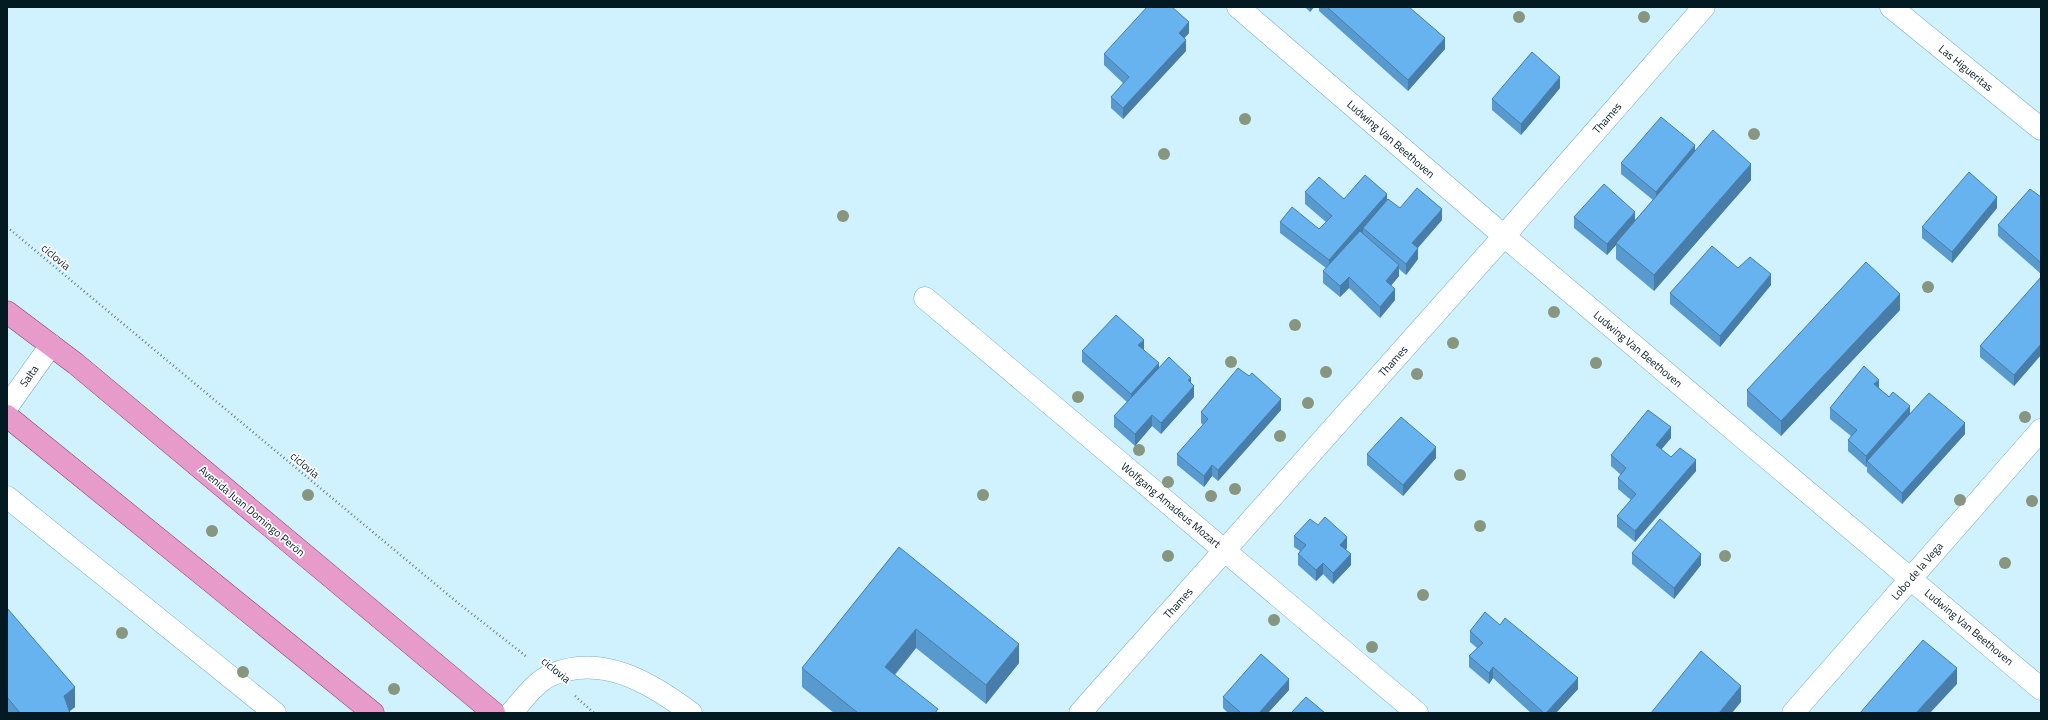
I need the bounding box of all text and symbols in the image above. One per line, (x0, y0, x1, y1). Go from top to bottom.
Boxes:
street label: Las Higueritas (1935, 41, 1997, 95)
street label: Ludwing Van Beethoven (1344, 96, 1438, 182)
street label: Thames (1589, 99, 1625, 137)
street label: ciclovia (38, 240, 74, 274)
street label: Ludwing Van Beethoven (1590, 307, 1686, 391)
street label: Thames (1375, 342, 1411, 380)
street label: Salta (16, 361, 43, 390)
street label: ciclovia (287, 448, 323, 482)
street label: Wolfgang Amadeus Mozart (1118, 458, 1224, 552)
street label: Avenida Juan Domingo Perón (196, 462, 308, 560)
street label: Lobo de la Vega (1887, 538, 1947, 603)
street label: Thames (1160, 584, 1196, 622)
street label: Ludwing Van Beethoven (1921, 585, 2017, 669)
street label: ciclovia (538, 653, 574, 687)

